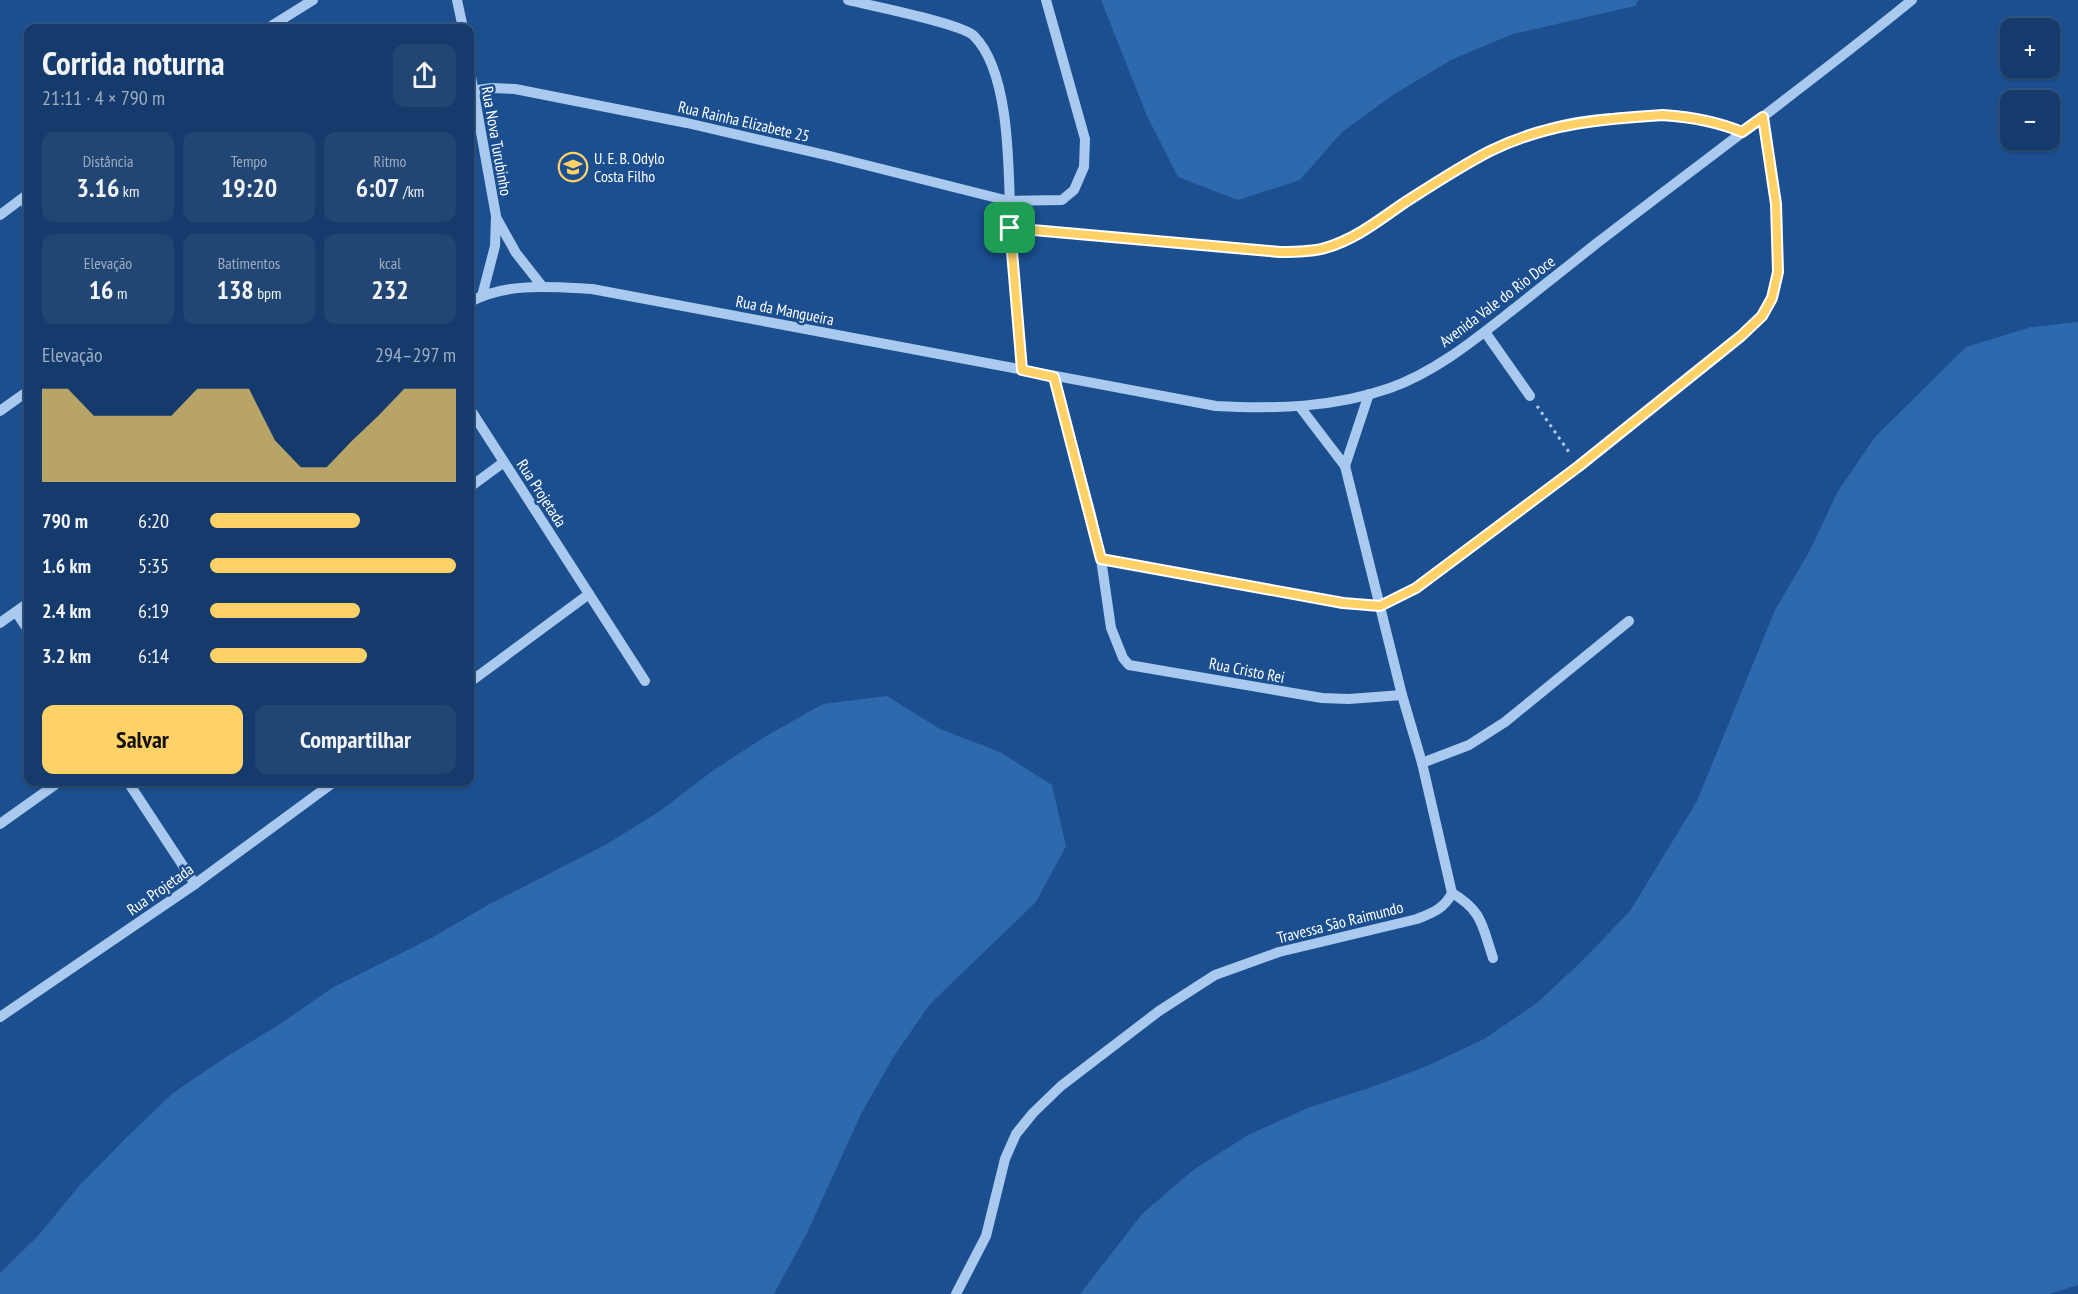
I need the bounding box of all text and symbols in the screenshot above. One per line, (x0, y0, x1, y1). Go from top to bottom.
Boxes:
map controls (2000, 18, 2060, 150)
button: + (2000, 18, 2060, 78)
text: Corrida noturna (42, 41, 225, 84)
button: share (393, 44, 456, 107)
text: 21:11 · 4 × 790 m (42, 85, 165, 111)
street label: Rua Nova Turubinho (478, 85, 516, 197)
button: − (2000, 90, 2060, 150)
street label: Rua Rainha Elizabete 25 (676, 96, 812, 146)
place label: U. E. B. Odylo Costa Filho (594, 148, 665, 186)
text: Distância (83, 151, 133, 171)
text: Tempo (231, 151, 267, 171)
text: Ritmo (374, 151, 406, 171)
school or university icon: U. E. B. Odylo Costa Filho (557, 151, 589, 183)
text: 3.16 (77, 171, 119, 204)
text: 19:20 (221, 171, 277, 204)
text: 6:07 (356, 171, 400, 204)
text: km (119, 181, 139, 201)
text: /km (400, 181, 424, 201)
pin (984, 202, 1035, 253)
icon: arrive (993, 211, 1026, 244)
street label: Avenida Vale do Rio Doce (1435, 251, 1559, 351)
text: Elevação (84, 253, 132, 273)
text: Batimentos (218, 253, 280, 273)
text: kcal (379, 253, 401, 273)
text: 16 (89, 273, 114, 306)
text: 138 (216, 273, 254, 306)
text: 232 (371, 273, 409, 306)
text: m (114, 283, 127, 303)
text: bpm (254, 283, 282, 303)
street label: Rua da Mangueira (734, 291, 836, 329)
text: Elevação (42, 342, 103, 368)
text: 294–297 m (375, 342, 456, 368)
street label: Rua Projetada (513, 455, 571, 531)
text: 790 m (42, 508, 88, 534)
text: 6:20 (138, 508, 169, 534)
text: 1.6 km (42, 553, 91, 579)
text: 5:35 (138, 553, 169, 579)
text: 2.4 km (42, 598, 91, 624)
text: 6:19 (138, 598, 169, 624)
text: 3.2 km (42, 643, 91, 669)
text: 6:14 (138, 643, 169, 669)
street label: Rua Cristo Rei (1208, 653, 1286, 687)
button: Salvar (42, 705, 243, 774)
button: Compartilhar (255, 705, 456, 774)
street label: Rua Projetada (123, 859, 197, 919)
street label: Travessa São Raimundo (1275, 897, 1405, 947)

